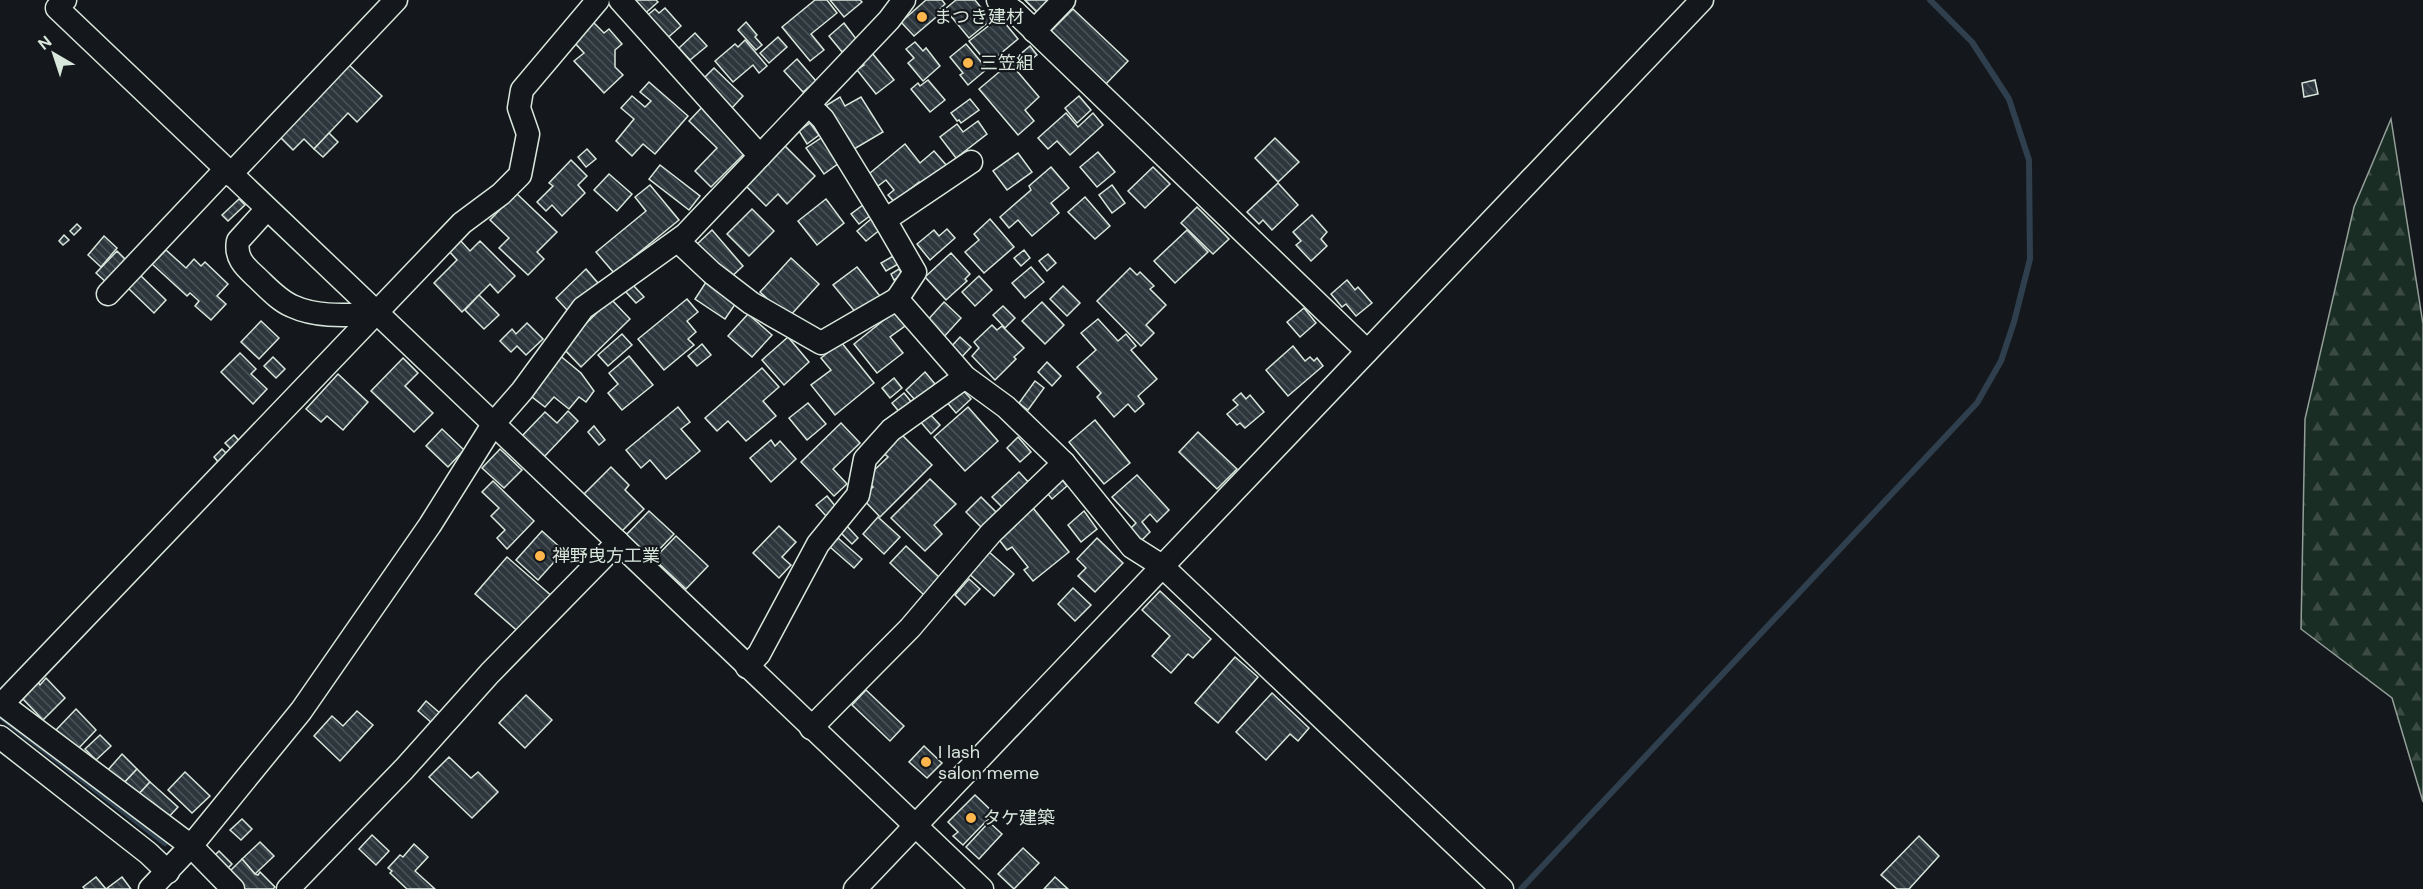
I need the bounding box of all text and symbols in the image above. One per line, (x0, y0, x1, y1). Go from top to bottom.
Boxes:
place label: まつき建材 (934, 5, 1024, 29)
marker: まつき建材 (915, 10, 929, 24)
north arrow (24, 24, 84, 84)
text: N (34, 31, 56, 55)
place label: 三笠組 (980, 51, 1034, 75)
marker: 三笠組 (961, 56, 975, 70)
place label: 禅野曳方工業 (552, 544, 660, 568)
marker: 禅野曳方工業 (533, 549, 547, 563)
place label: I lash salon meme (938, 740, 1039, 785)
marker: I lash salon meme (919, 755, 933, 769)
place label: タケ建築 (983, 806, 1055, 830)
marker: タケ建築 (964, 811, 978, 825)

